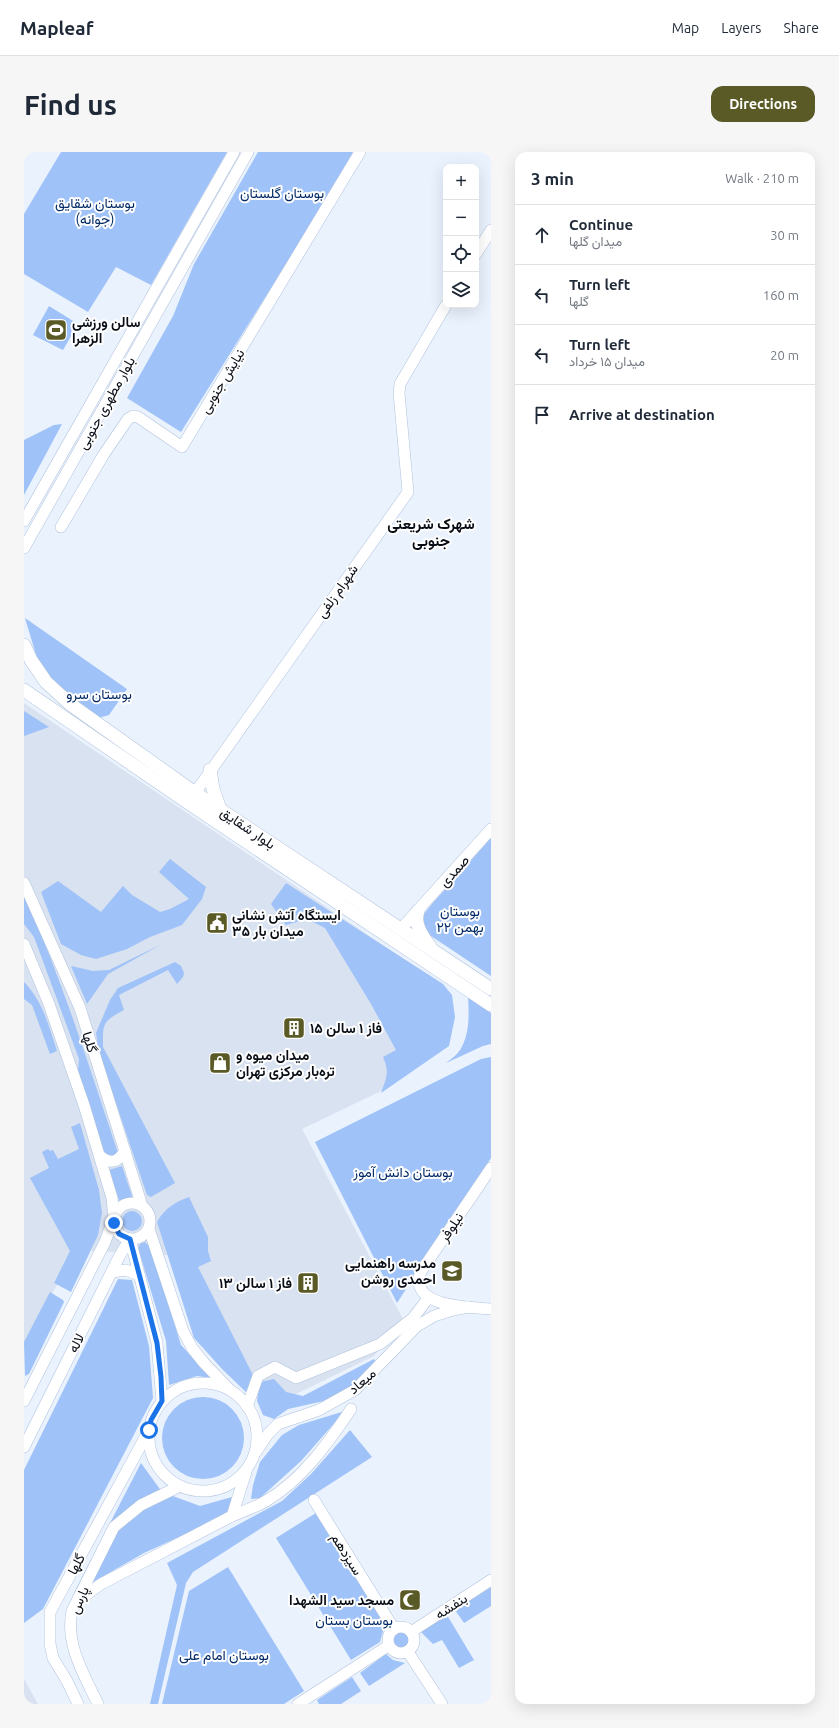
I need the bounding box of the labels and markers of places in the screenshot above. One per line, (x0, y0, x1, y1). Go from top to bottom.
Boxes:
place label: سالن ورزشی الزهرا (72, 314, 141, 347)
sports icon: سالن ورزشی الزهرا (43, 317, 69, 343)
place label: ایستگاه آتش نشانی ۳۵ میدان بار (232, 907, 341, 940)
public building icon: ایستگاه آتش نشانی ۳۵ میدان بار (204, 910, 230, 936)
building icon: فاز ۱ سالن ۱۵ (281, 1015, 307, 1041)
place label: فاز ۱ سالن ۱۵ (310, 1020, 382, 1037)
place label: میدان میوه و تره‌بار مرکزی تهران (236, 1047, 335, 1080)
shop icon: میدان میوه و تره‌بار مرکزی تهران (207, 1050, 233, 1076)
place label: مدرسه راهنمایی احمدی روشن (345, 1255, 436, 1288)
school or university icon: مدرسه راهنمایی احمدی روشن (439, 1258, 465, 1284)
building icon: فاز ۱ سالن ۱۳ (295, 1270, 321, 1296)
place label: فاز ۱ سالن ۱۳ (219, 1275, 292, 1292)
mosque icon: مسجد سید الشهدا (397, 1587, 423, 1613)
place label: مسجد سید الشهدا (289, 1592, 394, 1609)

